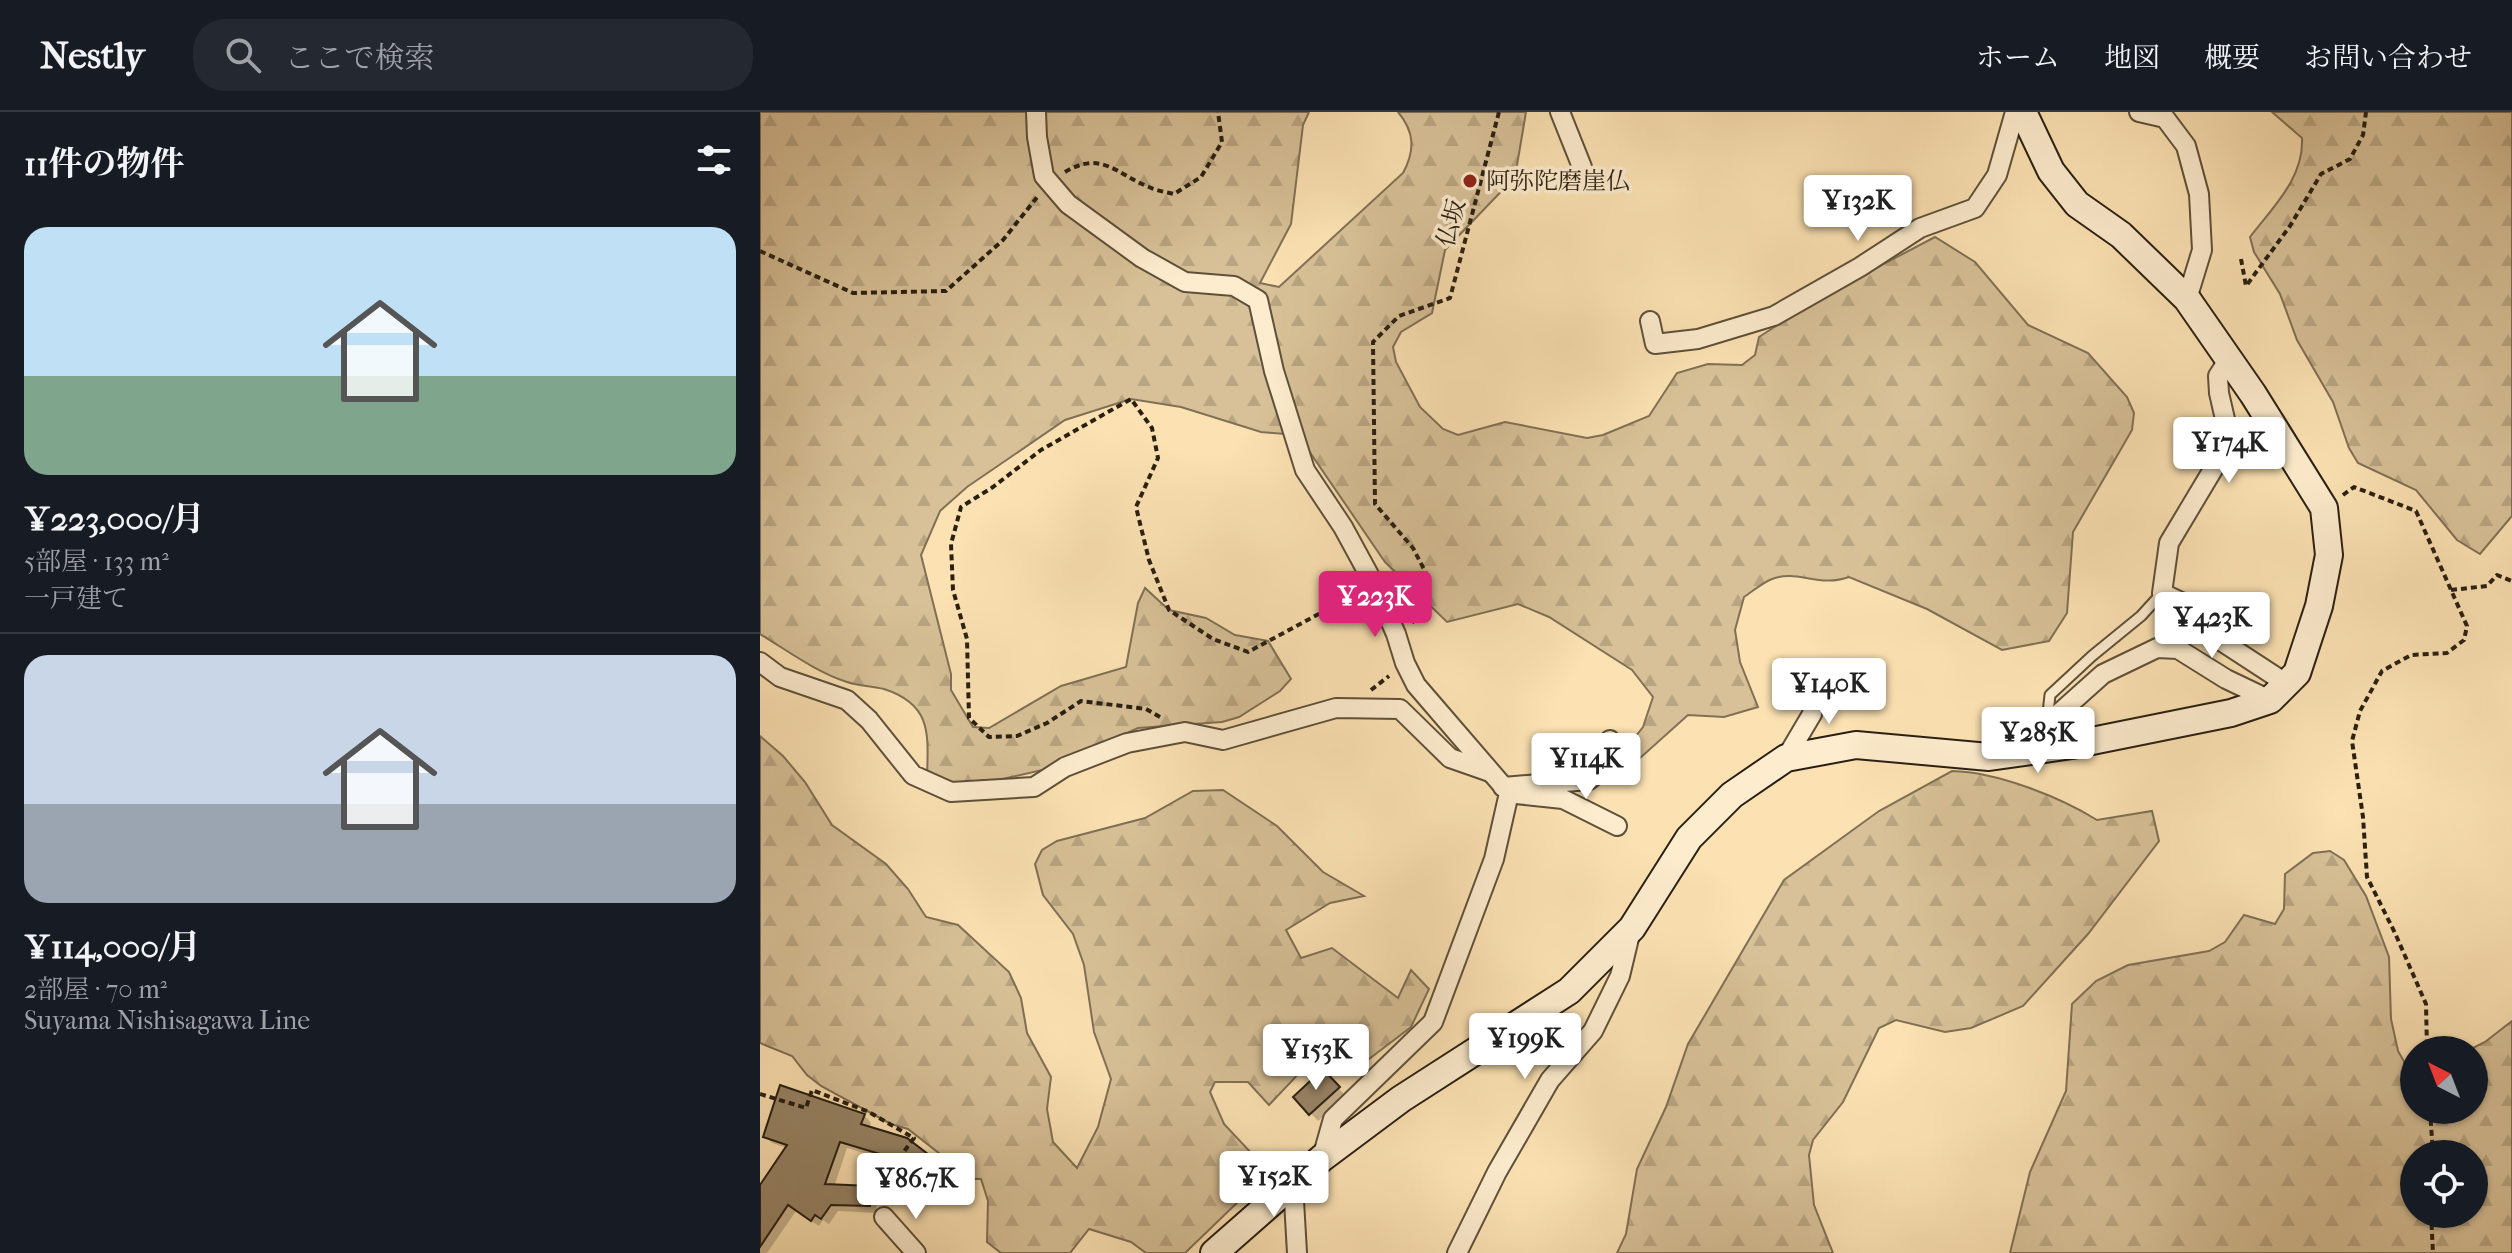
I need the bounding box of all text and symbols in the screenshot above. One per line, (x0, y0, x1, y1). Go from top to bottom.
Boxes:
search box (193, 19, 753, 91)
text: Nestly (40, 33, 145, 78)
icon: search (221, 33, 265, 77)
text: ここで検索 (285, 41, 435, 76)
text: ホーム (1976, 41, 2060, 74)
text: 地図 (2104, 41, 2160, 74)
text: 概要 (2204, 41, 2260, 74)
text: お問い合わせ (2304, 41, 2472, 74)
icon: filters (692, 138, 736, 182)
text: 11件の物件 (24, 144, 184, 184)
place label: 阿弥陀磨崖仏 (1486, 167, 1630, 195)
marker: 阿弥陀磨崖仏 (1461, 172, 1479, 190)
pin: ¥132K (1802, 175, 1914, 243)
text: ¥132K (1822, 185, 1894, 216)
street label: 仏坂 (1431, 196, 1471, 250)
icon: home (308, 279, 452, 423)
pin: ¥174K (2173, 417, 2285, 485)
text: ¥174K (2191, 427, 2267, 458)
text: ¥223,000/月 (24, 499, 205, 539)
text: 5部屋 · 133 m² (24, 546, 169, 577)
pin: ¥223K (1319, 571, 1431, 639)
text: ¥223K (1337, 581, 1413, 612)
text: 一戸建て (24, 583, 128, 614)
pin: ¥423K (2156, 592, 2268, 660)
text: ¥423K (2173, 602, 2251, 633)
pin: ¥140K (1773, 658, 1885, 726)
text: ¥140K (1790, 668, 1868, 699)
icon: home (308, 707, 452, 851)
pin: ¥285K (1982, 707, 2094, 775)
text: ¥285K (2000, 717, 2076, 748)
pin: ¥114K (1530, 733, 1642, 801)
text: ¥114K (1549, 743, 1623, 774)
text: ¥114,000/月 (24, 927, 201, 967)
text: 2部屋 · 70 m² (24, 974, 167, 1005)
text: Suyama Nishisagawa Line (24, 1005, 310, 1036)
pin: ¥199K (1469, 1013, 1581, 1081)
text: ¥199K (1487, 1023, 1563, 1054)
pin: ¥153K (1260, 1024, 1372, 1092)
text: ¥153K (1281, 1034, 1351, 1065)
north arrow (2400, 1036, 2488, 1124)
map controls (2400, 1036, 2488, 1228)
button: locate (2400, 1140, 2488, 1228)
pin: ¥152K (1218, 1151, 1330, 1219)
pin: ¥86.7K (851, 1153, 981, 1221)
text: ¥152K (1238, 1161, 1310, 1192)
text: ¥86.7K (875, 1163, 957, 1194)

